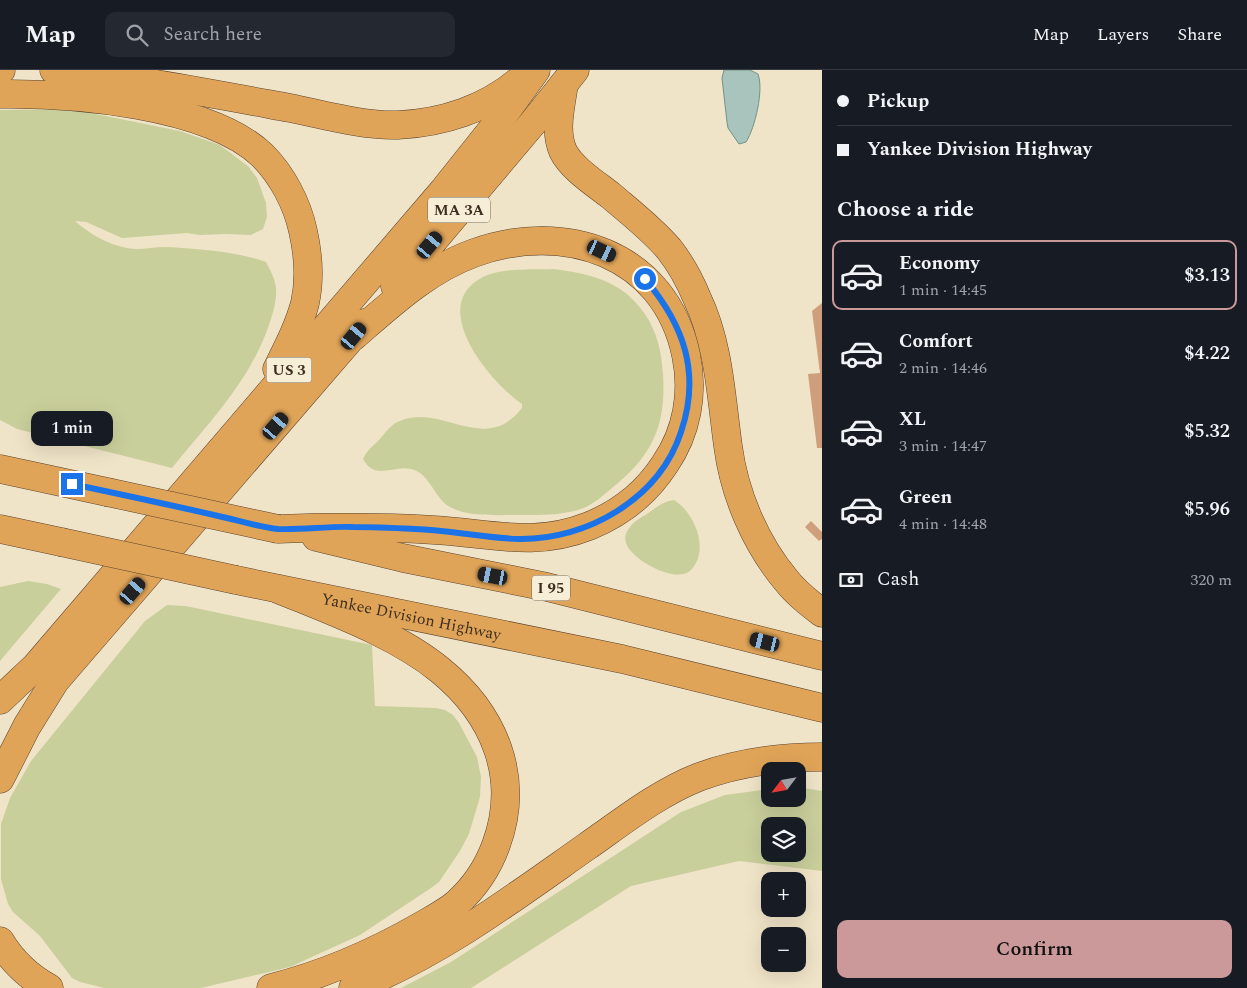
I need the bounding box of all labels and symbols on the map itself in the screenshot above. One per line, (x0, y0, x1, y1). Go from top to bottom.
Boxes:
road number: MA 3A (428, 198, 490, 222)
car (414, 229, 445, 261)
car (585, 238, 618, 264)
route start (634, 268, 656, 290)
car (338, 320, 369, 352)
road number: US 3 (266, 358, 312, 382)
car (260, 410, 291, 442)
callout: 1 min (31, 412, 113, 446)
route end (61, 473, 83, 495)
car (476, 566, 509, 586)
car (117, 575, 148, 607)
road number: I 95 (532, 576, 570, 600)
street label: Yankee Division Highway (319, 587, 504, 647)
car (748, 631, 781, 653)
north arrow (761, 762, 806, 808)

